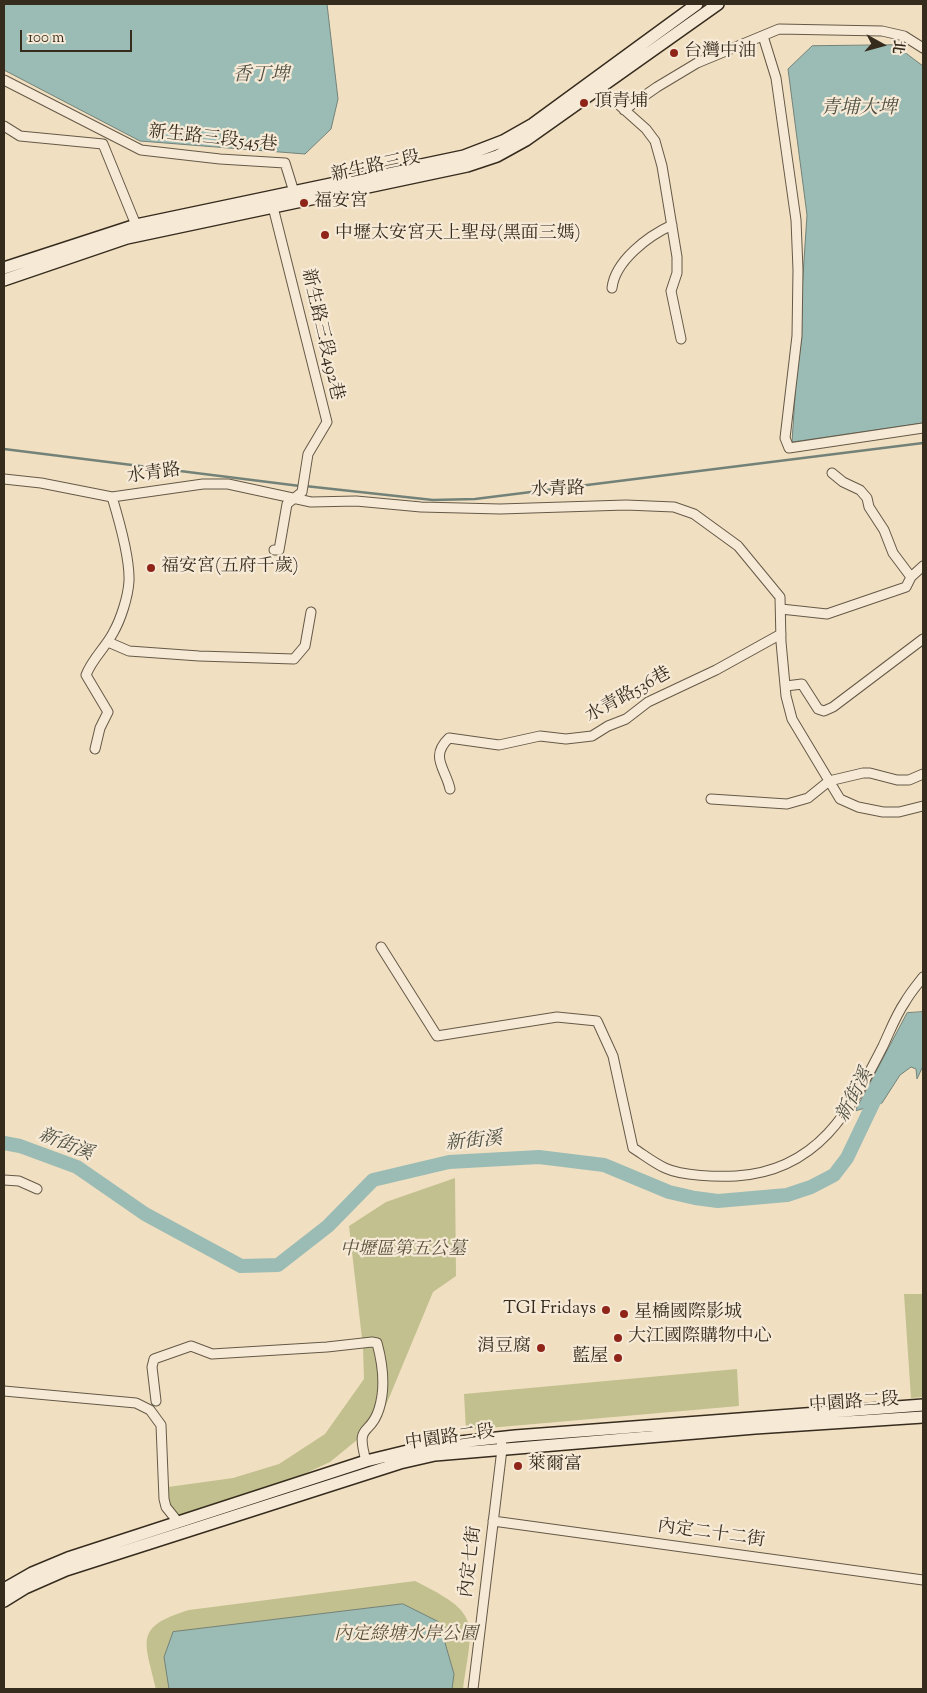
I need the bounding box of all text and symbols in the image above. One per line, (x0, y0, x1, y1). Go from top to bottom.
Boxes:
scale bar (22, 20, 135, 52)
north arrow (857, 20, 907, 70)
text: 100 m (28, 28, 64, 49)
text: 北 (886, 39, 908, 55)
place label: 台灣中油 (684, 42, 756, 64)
marker: 台灣中油 (668, 47, 680, 59)
water label: 香丁埤 (233, 66, 289, 88)
place label: 頂青埔 (594, 92, 648, 114)
marker: 頂青埔 (578, 97, 590, 109)
water label: 青埔大埤 (821, 99, 897, 121)
street label: 新生路三段545巷 (148, 122, 278, 158)
street label: 新生路三段 (330, 148, 422, 188)
place label: 福安宮 (314, 192, 368, 214)
marker: 福安宮 (298, 197, 310, 209)
place label: 中壢太安宮天上聖母(黑面三媽) (335, 224, 581, 246)
marker: 中壢太安宮天上聖母(黑面三媽) (319, 229, 331, 241)
street label: 新生路三段492巷 (295, 267, 347, 403)
street label: 水青路 (126, 461, 182, 489)
street label: 水青路 (531, 479, 585, 503)
place label: 福安宮(五府千歲) (161, 557, 299, 579)
marker: 福安宮(五府千歲) (145, 562, 157, 574)
street label: 水青路536巷 (583, 664, 675, 728)
water label: 新街溪 (833, 1065, 879, 1127)
water label: 新街溪 (34, 1125, 96, 1167)
water label: 新街溪 (445, 1129, 503, 1157)
park label: 中壢區第五公墓 (340, 1240, 466, 1262)
place label: TGI Fridays (503, 1299, 596, 1321)
place label: 星橋國際影城 (634, 1303, 742, 1325)
marker: TGI Fridays (600, 1304, 612, 1316)
marker: 星橋國際影城 (618, 1308, 630, 1320)
place label: 大江國際購物中心 (628, 1327, 772, 1349)
marker: 大江國際購物中心 (612, 1332, 624, 1344)
place label: 涓豆腐 (477, 1337, 531, 1359)
marker: 涓豆腐 (535, 1342, 547, 1354)
place label: 藍屋 (572, 1347, 608, 1369)
marker: 藍屋 (612, 1352, 624, 1364)
street label: 中園路二段 (808, 1390, 900, 1418)
street label: 中園路二段 (404, 1422, 496, 1456)
place label: 萊爾富 (528, 1455, 582, 1477)
marker: 萊爾富 (512, 1460, 524, 1472)
street label: 內定二十二街 (656, 1517, 766, 1553)
street label: 內定七街 (457, 1525, 487, 1599)
park label: 內定綠塘水岸公園 (334, 1625, 478, 1647)

